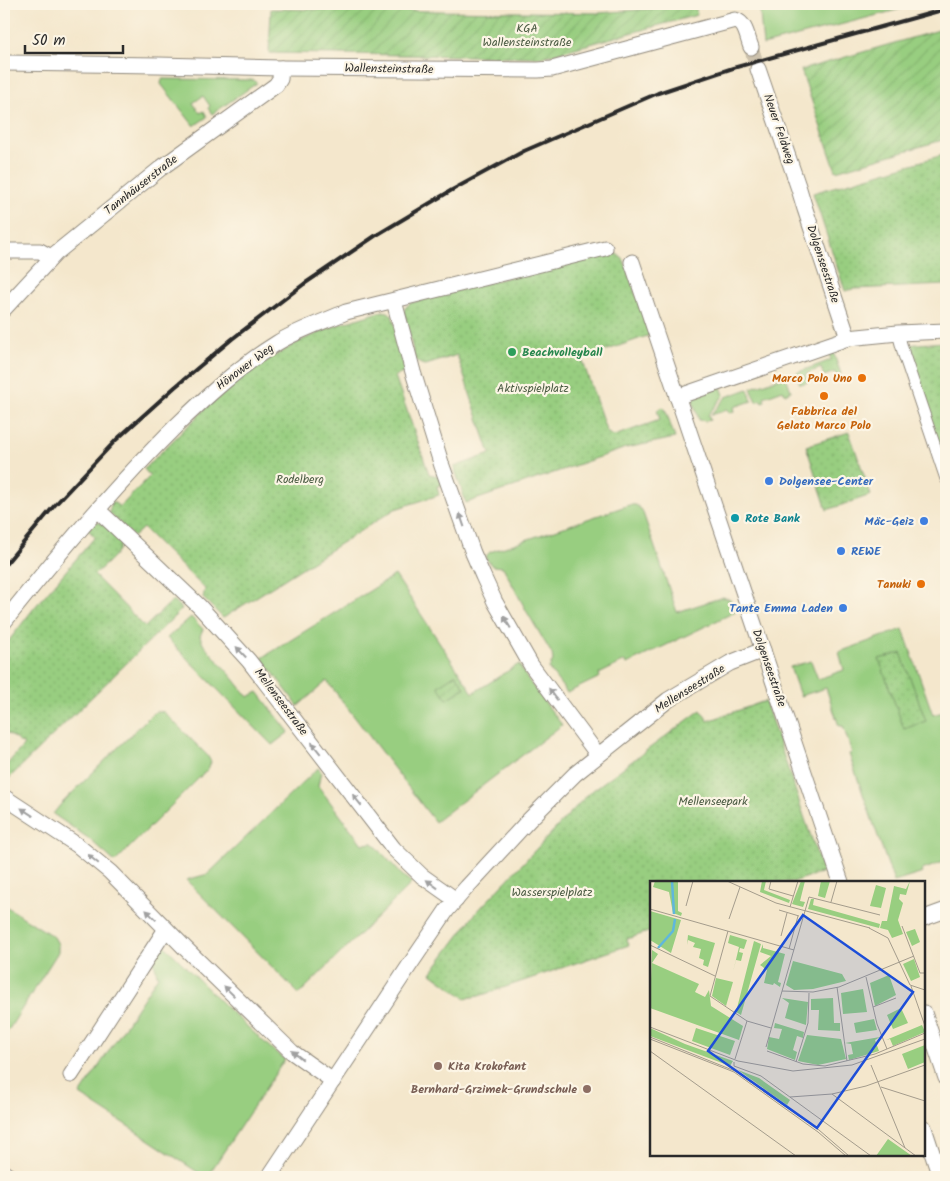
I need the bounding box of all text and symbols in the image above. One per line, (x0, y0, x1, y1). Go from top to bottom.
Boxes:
park label: KGA Wallensteinstraße (483, 19, 572, 52)
scale bar (25, 22, 122, 54)
text: 50 m (32, 29, 66, 53)
street label: Wallensteinstraße (344, 59, 434, 79)
street label: Neuer Feldweg (758, 91, 800, 167)
street label: Tannhäuserstraße (100, 150, 182, 220)
street label: Dolgenseestraße (801, 222, 845, 306)
street label: Hönower Weg (212, 339, 278, 395)
place label: Beachvolleyball (522, 343, 603, 362)
marker: Beachvolleyball (506, 346, 518, 358)
place label: Marco Polo Uno (772, 369, 853, 388)
marker: Marco Polo Uno (856, 372, 868, 384)
park label: Aktivspielplatz (497, 379, 569, 398)
marker: Fabbrica del Gelato Marco Polo (818, 390, 830, 402)
place label: Fabbrica del Gelato Marco Polo (777, 402, 872, 435)
park label: Rodelberg (276, 470, 324, 489)
place label: Dolgensee-Center (779, 472, 874, 491)
marker: Dolgensee-Center (763, 475, 775, 487)
place label: Rote Bank (745, 509, 801, 528)
one-way arrow (457, 512, 465, 527)
marker: Rote Bank (729, 512, 741, 524)
place label: Mäc-Geiz (865, 512, 914, 531)
marker: Mäc-Geiz (918, 515, 930, 527)
place label: REWE (851, 542, 882, 561)
marker: REWE (835, 545, 847, 557)
place label: Tanuki (877, 575, 912, 594)
marker: Tanuki (915, 578, 927, 590)
place label: Tante Emma Laden (729, 599, 833, 618)
marker: Tante Emma Laden (837, 602, 849, 614)
one-way arrow (503, 615, 511, 630)
street label: Dolgenseestraße (747, 626, 791, 710)
one-way arrow (235, 647, 247, 659)
street label: Mellenseestraße (651, 659, 730, 718)
street label: Mellenseestraße (249, 664, 313, 740)
one-way arrow (548, 687, 558, 701)
one-way arrow (311, 741, 321, 755)
park label: Mellenseepark (678, 792, 748, 811)
one-way arrow (351, 794, 362, 807)
one-way arrow (20, 807, 33, 817)
one-way arrow (87, 853, 100, 864)
one-way arrow (426, 878, 439, 889)
inset map (650, 881, 925, 1156)
park label: Wasserspielplatz (512, 883, 592, 902)
one-way arrow (146, 909, 158, 921)
one-way arrow (224, 985, 236, 997)
one-way arrow (290, 1050, 304, 1060)
place label: Kita Krokofant (448, 1057, 527, 1076)
marker: Kita Krokofant (432, 1060, 444, 1072)
place label: Bernhard-Grzimek-Grundschule (411, 1080, 577, 1099)
marker: Bernhard-Grzimek-Grundschule (581, 1083, 593, 1095)

